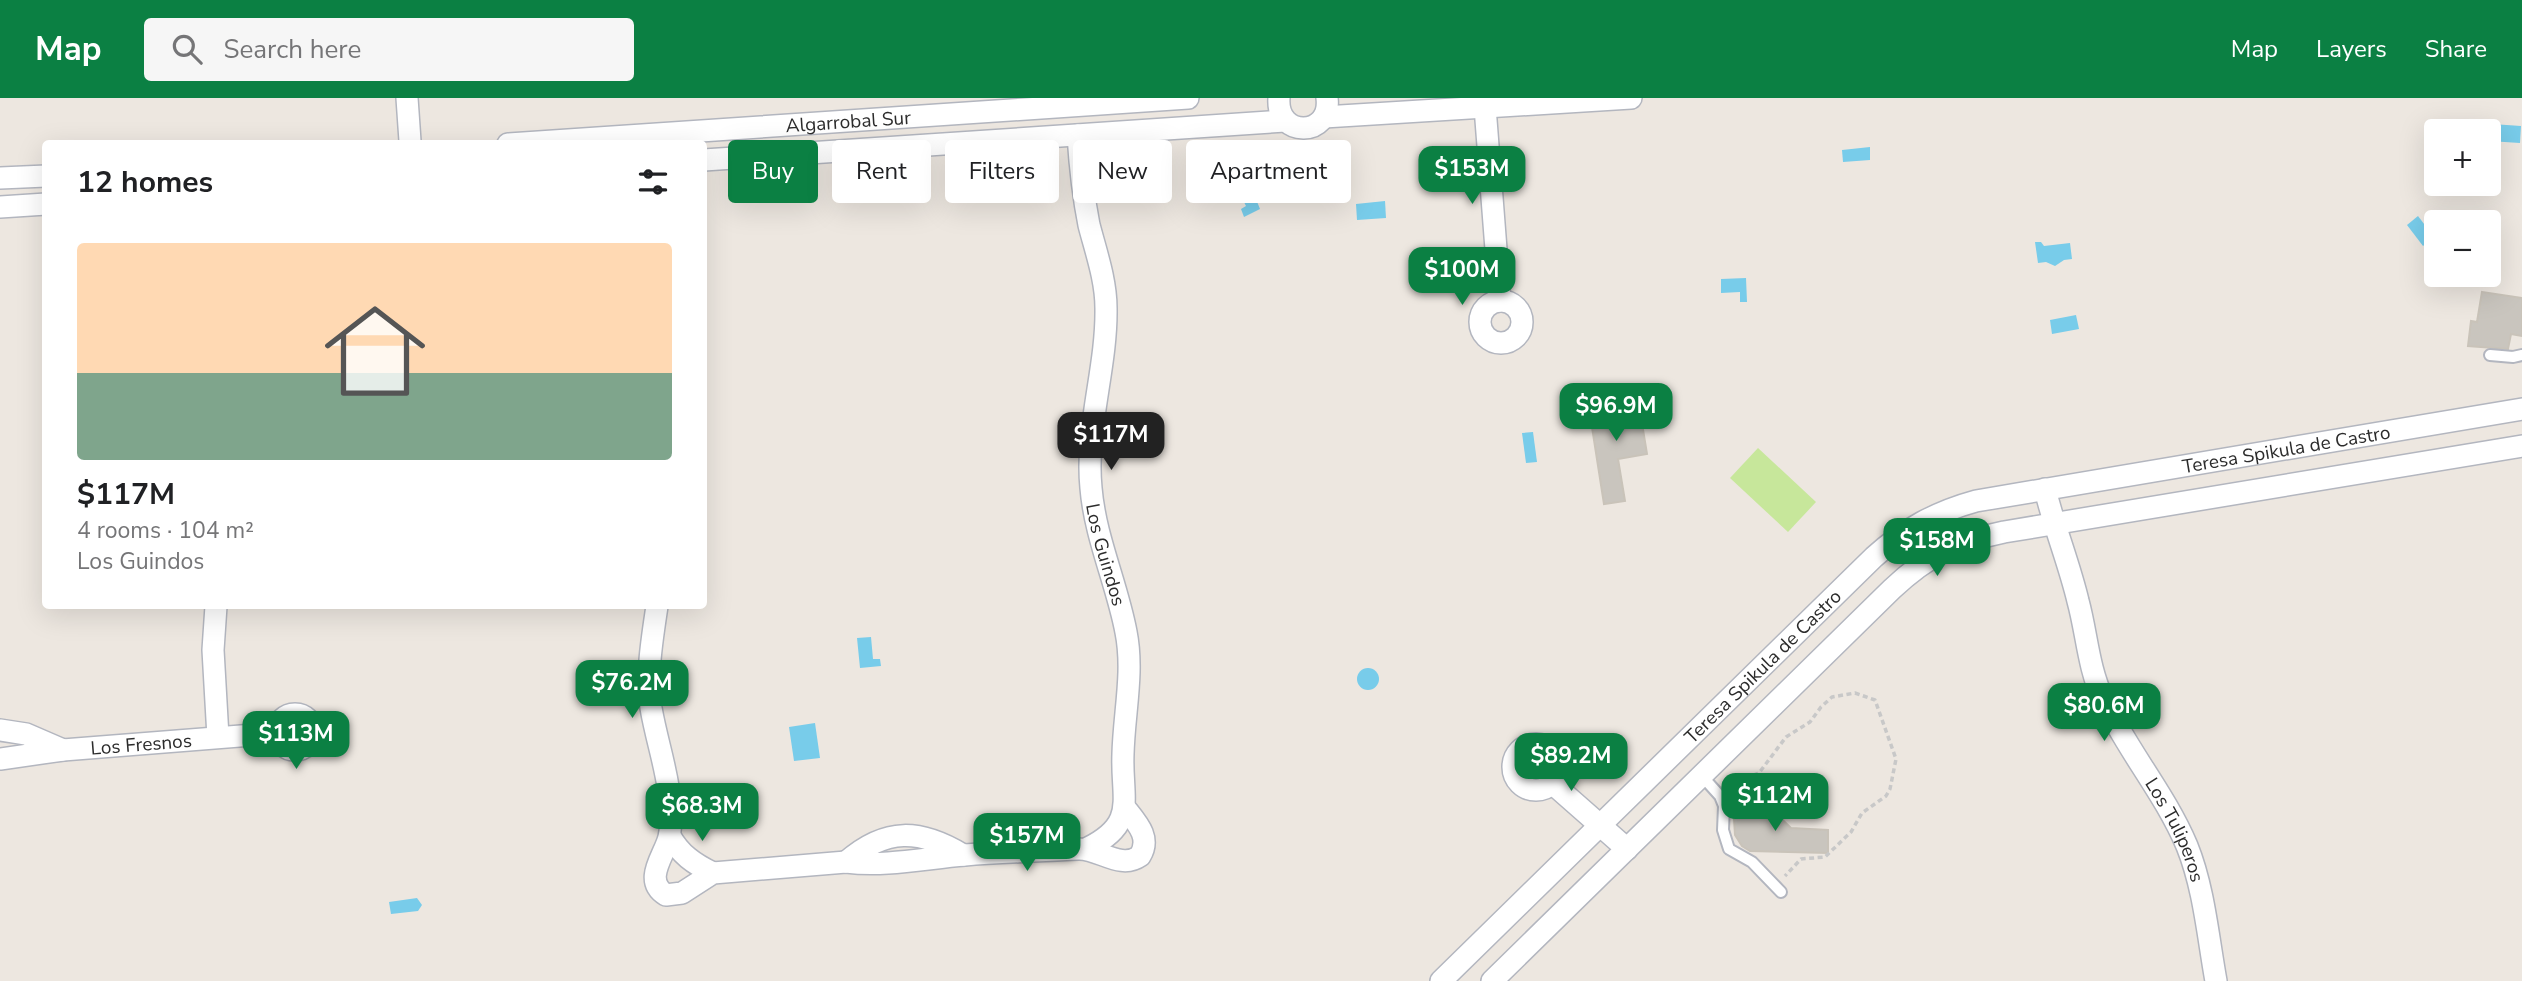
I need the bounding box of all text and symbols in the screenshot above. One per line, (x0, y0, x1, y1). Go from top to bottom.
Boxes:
search box (144, 18, 634, 81)
text: Map (35, 27, 102, 72)
icon: search (168, 30, 206, 68)
text: Search here (224, 32, 361, 67)
text: Map (2231, 33, 2278, 65)
text: Layers (2316, 33, 2387, 65)
text: Share (2425, 33, 2487, 65)
street label: Algarrobal Sur (785, 105, 912, 139)
map controls (2424, 119, 2501, 287)
button: + (2424, 119, 2501, 196)
chip: Buy (728, 140, 818, 203)
chip: Rent (832, 140, 931, 203)
chip: Filters (945, 140, 1059, 203)
chip: New (1073, 140, 1172, 203)
chip: Apartment (1186, 140, 1351, 203)
pin: $153M (1423, 146, 1521, 206)
text: $153M (1434, 153, 1510, 184)
text: 12 homes (77, 162, 213, 203)
icon: filters (634, 163, 672, 201)
button: − (2424, 210, 2501, 287)
pin: $100M (1413, 248, 1511, 307)
text: $100M (1424, 254, 1500, 285)
icon: home (312, 288, 438, 414)
pin: $96.9M (1559, 384, 1673, 443)
text: $96.9M (1576, 390, 1656, 421)
pin: $117M (1062, 412, 1160, 472)
text: $117M (1073, 419, 1149, 450)
street label: Teresa Spikula de Castro (2180, 419, 2392, 480)
text: $117M (77, 474, 175, 515)
street label: Los Guindos (1079, 501, 1131, 609)
text: 4 rooms · 104 m² (77, 515, 254, 546)
pin: $158M (1888, 518, 1986, 578)
text: $158M (1899, 525, 1975, 556)
text: Los Guindos (77, 546, 204, 577)
street label: Teresa Spikula de Castro (1679, 584, 1848, 750)
pin: $76.2M (575, 660, 689, 720)
text: $76.2M (592, 667, 672, 698)
pin: $80.6M (2047, 684, 2161, 743)
text: $80.6M (2064, 690, 2144, 721)
pin: $113M (247, 712, 345, 771)
text: $113M (258, 718, 334, 749)
street label: Los Fresnos (90, 728, 193, 762)
pin: $89.2M (1514, 734, 1628, 793)
text: $89.2M (1531, 740, 1611, 771)
street label: Los Tuliperos (2138, 773, 2210, 885)
pin: $112M (1726, 774, 1824, 833)
text: $112M (1737, 780, 1813, 811)
pin: $68.3M (645, 784, 759, 843)
text: $68.3M (662, 790, 742, 821)
pin: $157M (978, 814, 1076, 873)
text: $157M (989, 820, 1065, 851)

